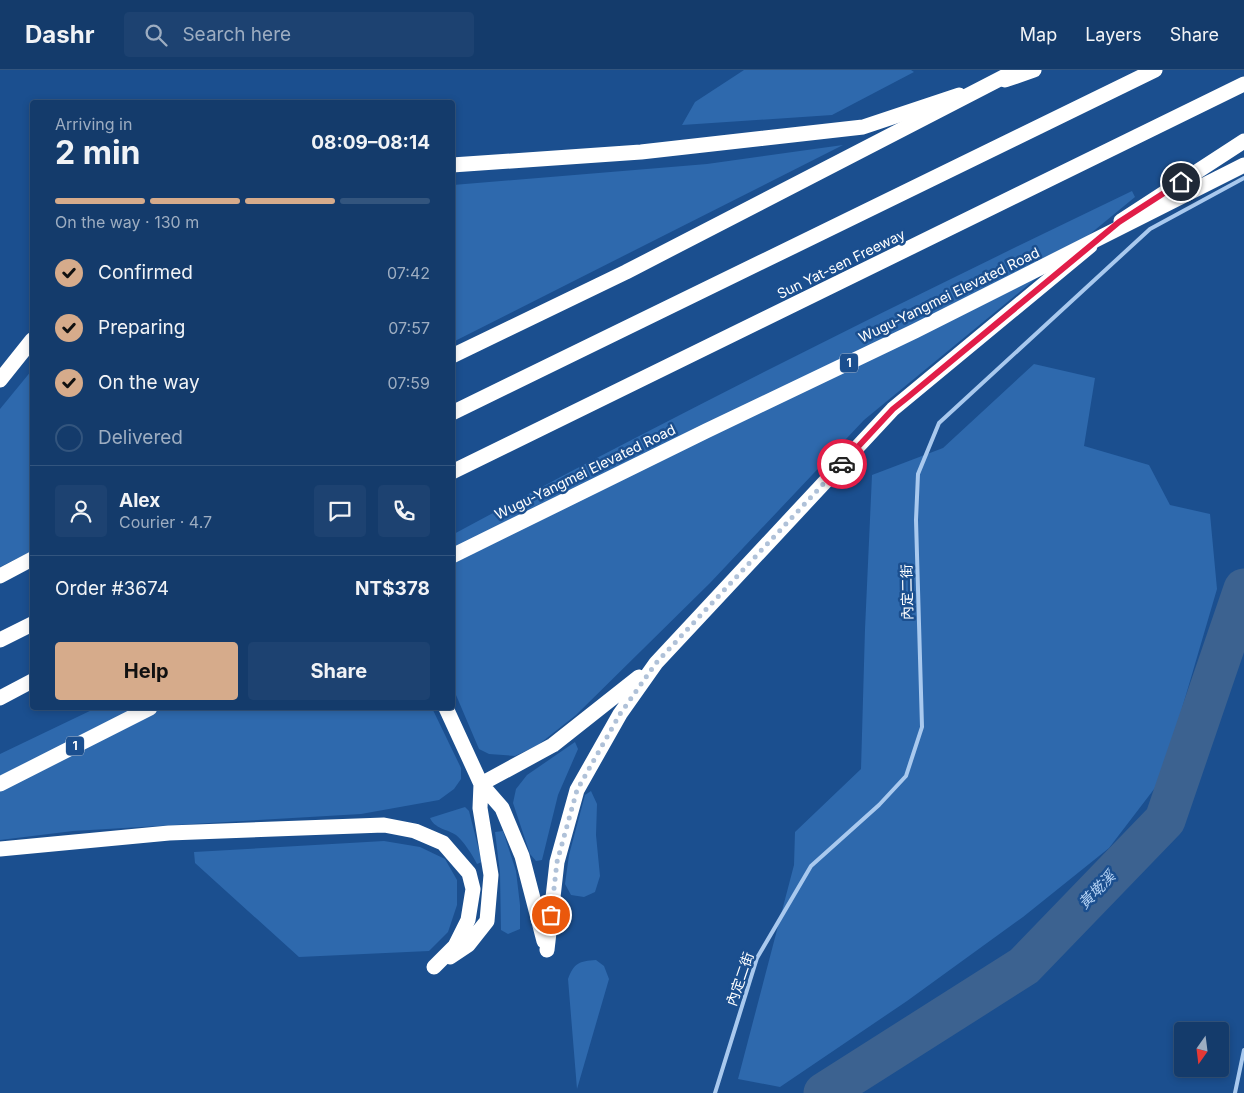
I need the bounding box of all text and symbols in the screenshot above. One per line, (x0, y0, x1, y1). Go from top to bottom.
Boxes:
search box (124, 12, 474, 57)
text: Dashr (25, 20, 94, 49)
icon: search (142, 21, 170, 49)
text: Search here (182, 23, 291, 46)
text: Map (1020, 24, 1057, 45)
text: Layers (1085, 24, 1142, 45)
text: Share (1170, 24, 1219, 45)
text: Arriving in (55, 114, 132, 134)
text: 08:09–08:14 (311, 131, 430, 154)
text: 2 min (55, 133, 141, 172)
pin (1160, 161, 1202, 203)
icon: home (1167, 168, 1195, 196)
text: On the way · 130 m (55, 212, 199, 232)
street label: Sun Yat-sen Freeway (774, 225, 908, 302)
street label: Wugu-Yangmei Elevated Road (856, 243, 1042, 346)
icon: check (55, 259, 83, 287)
text: Confirmed (98, 261, 193, 284)
text: 07:42 (387, 263, 430, 283)
icon: check (55, 314, 83, 342)
text: Preparing (98, 316, 185, 339)
text: 07:57 (388, 318, 430, 338)
road number: 1 (840, 354, 858, 372)
icon: check (55, 369, 83, 397)
text: On the way (98, 371, 200, 394)
text: 07:59 (387, 373, 430, 393)
street label: Wugu-Yangmei Elevated Road (492, 420, 678, 523)
text: Delivered (98, 426, 183, 449)
courier (817, 439, 867, 489)
icon: car (828, 450, 856, 478)
button: person (55, 485, 107, 537)
button: chat (314, 485, 366, 537)
button: phone (378, 485, 430, 537)
text: Alex (119, 489, 160, 512)
text: Courier · 4.7 (119, 512, 212, 532)
street label: 內定二街 (898, 564, 915, 620)
text: Order #3674 (55, 577, 169, 600)
text: NT$378 (355, 577, 430, 600)
button: Help (55, 642, 238, 700)
button: Share (248, 642, 430, 700)
road number: 1 (66, 736, 84, 756)
water label: 黃墘溪 (1074, 865, 1120, 912)
pin (530, 894, 572, 936)
icon: bag (537, 901, 565, 929)
street label: 內定二街 (722, 950, 757, 1008)
north arrow (1174, 1022, 1229, 1078)
map controls (1174, 1022, 1229, 1077)

